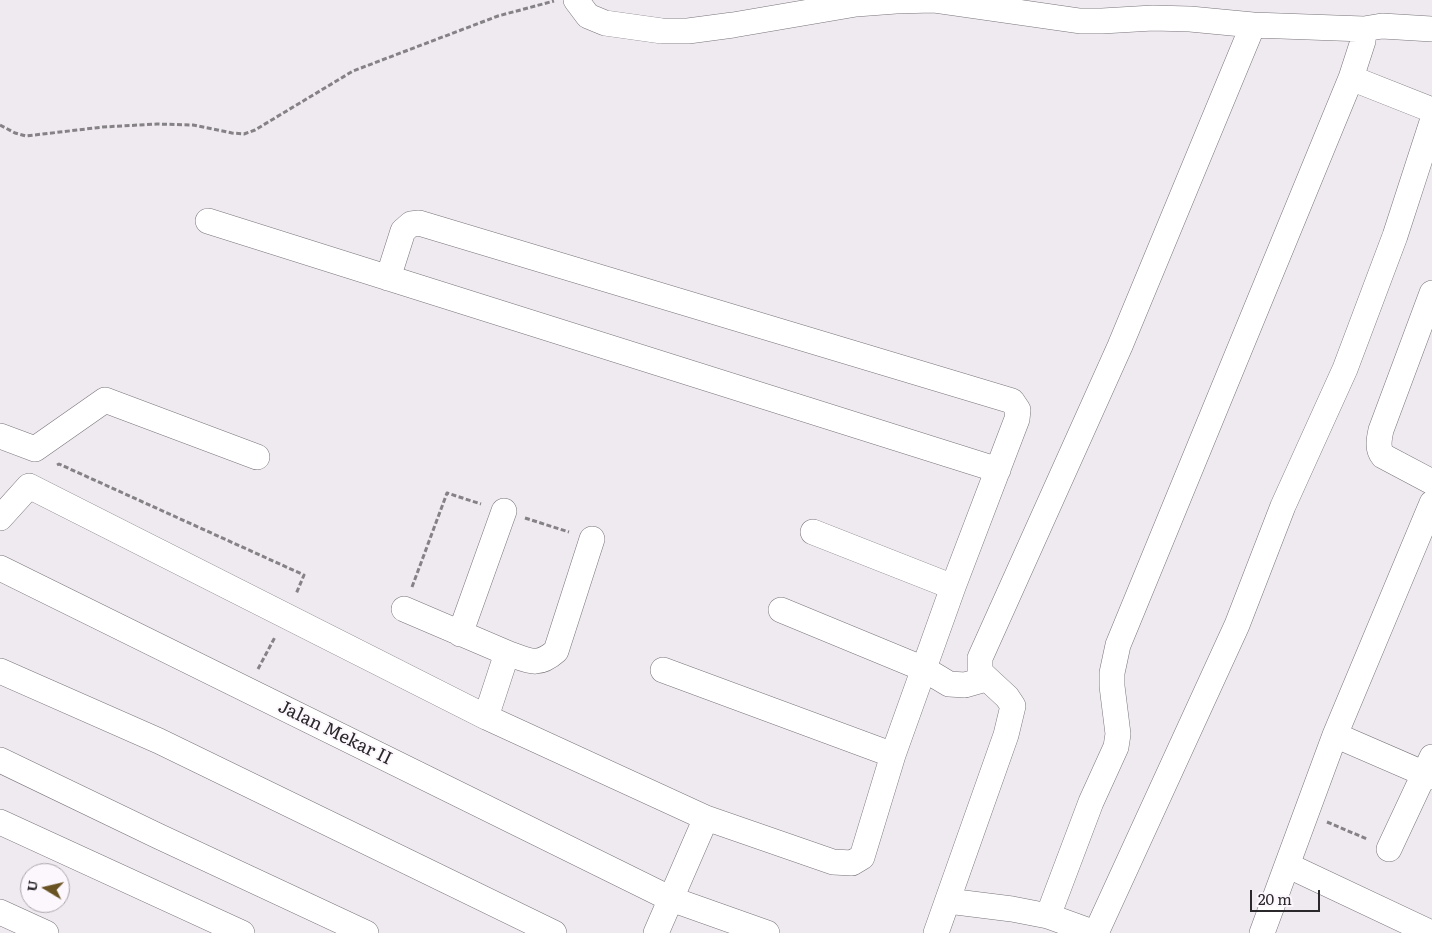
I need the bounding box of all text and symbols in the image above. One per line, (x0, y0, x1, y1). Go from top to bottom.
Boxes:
street label: Jalan Mekar II (274, 696, 396, 770)
north arrow (20, 863, 70, 913)
text: U (20, 879, 42, 893)
scale bar (1252, 880, 1322, 912)
text: 20 m (1258, 887, 1292, 910)

